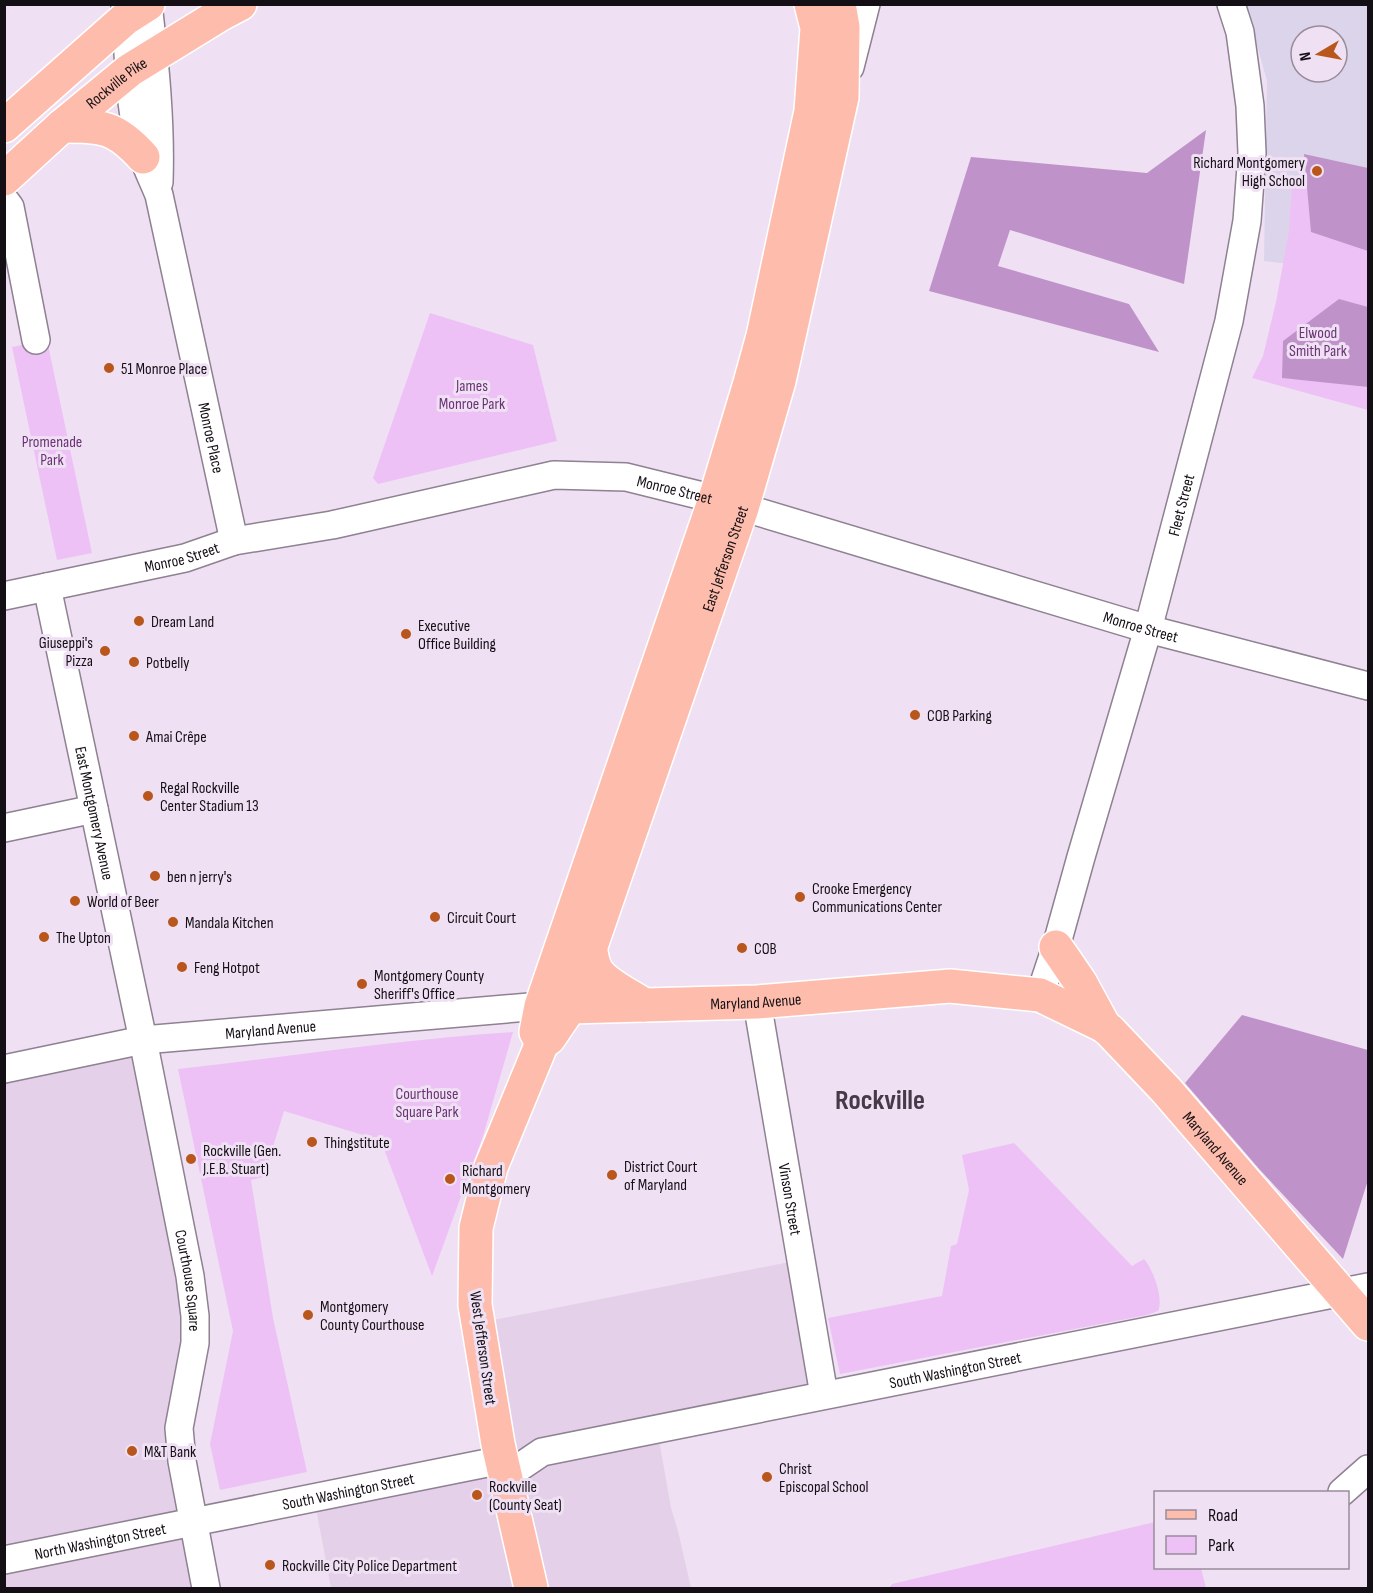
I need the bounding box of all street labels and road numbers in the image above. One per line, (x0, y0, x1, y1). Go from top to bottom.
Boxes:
street label: Rockville Pike (83, 54, 151, 113)
street label: Monroe Place (193, 401, 227, 475)
street label: Monroe Street (635, 472, 714, 509)
street label: Fleet Street (1165, 472, 1199, 538)
street label: East Jefferson Street (699, 503, 753, 614)
street label: Monroe Street (143, 539, 222, 577)
street label: Monroe Street (1101, 608, 1180, 647)
street label: East Montgomery Avenue (70, 745, 117, 882)
street label: Maryland Avenue (710, 990, 802, 1014)
street label: Maryland Avenue (225, 1017, 317, 1044)
street label: Maryland Avenue (1178, 1108, 1252, 1190)
street label: Vinson Street (774, 1162, 805, 1237)
street label: Courthouse Square (170, 1228, 203, 1331)
street label: West Jefferson Street (465, 1290, 500, 1406)
street label: South Washington Street (888, 1348, 1023, 1393)
street label: South Washington Street (281, 1470, 416, 1515)
street label: North Washington Street (33, 1520, 168, 1565)

